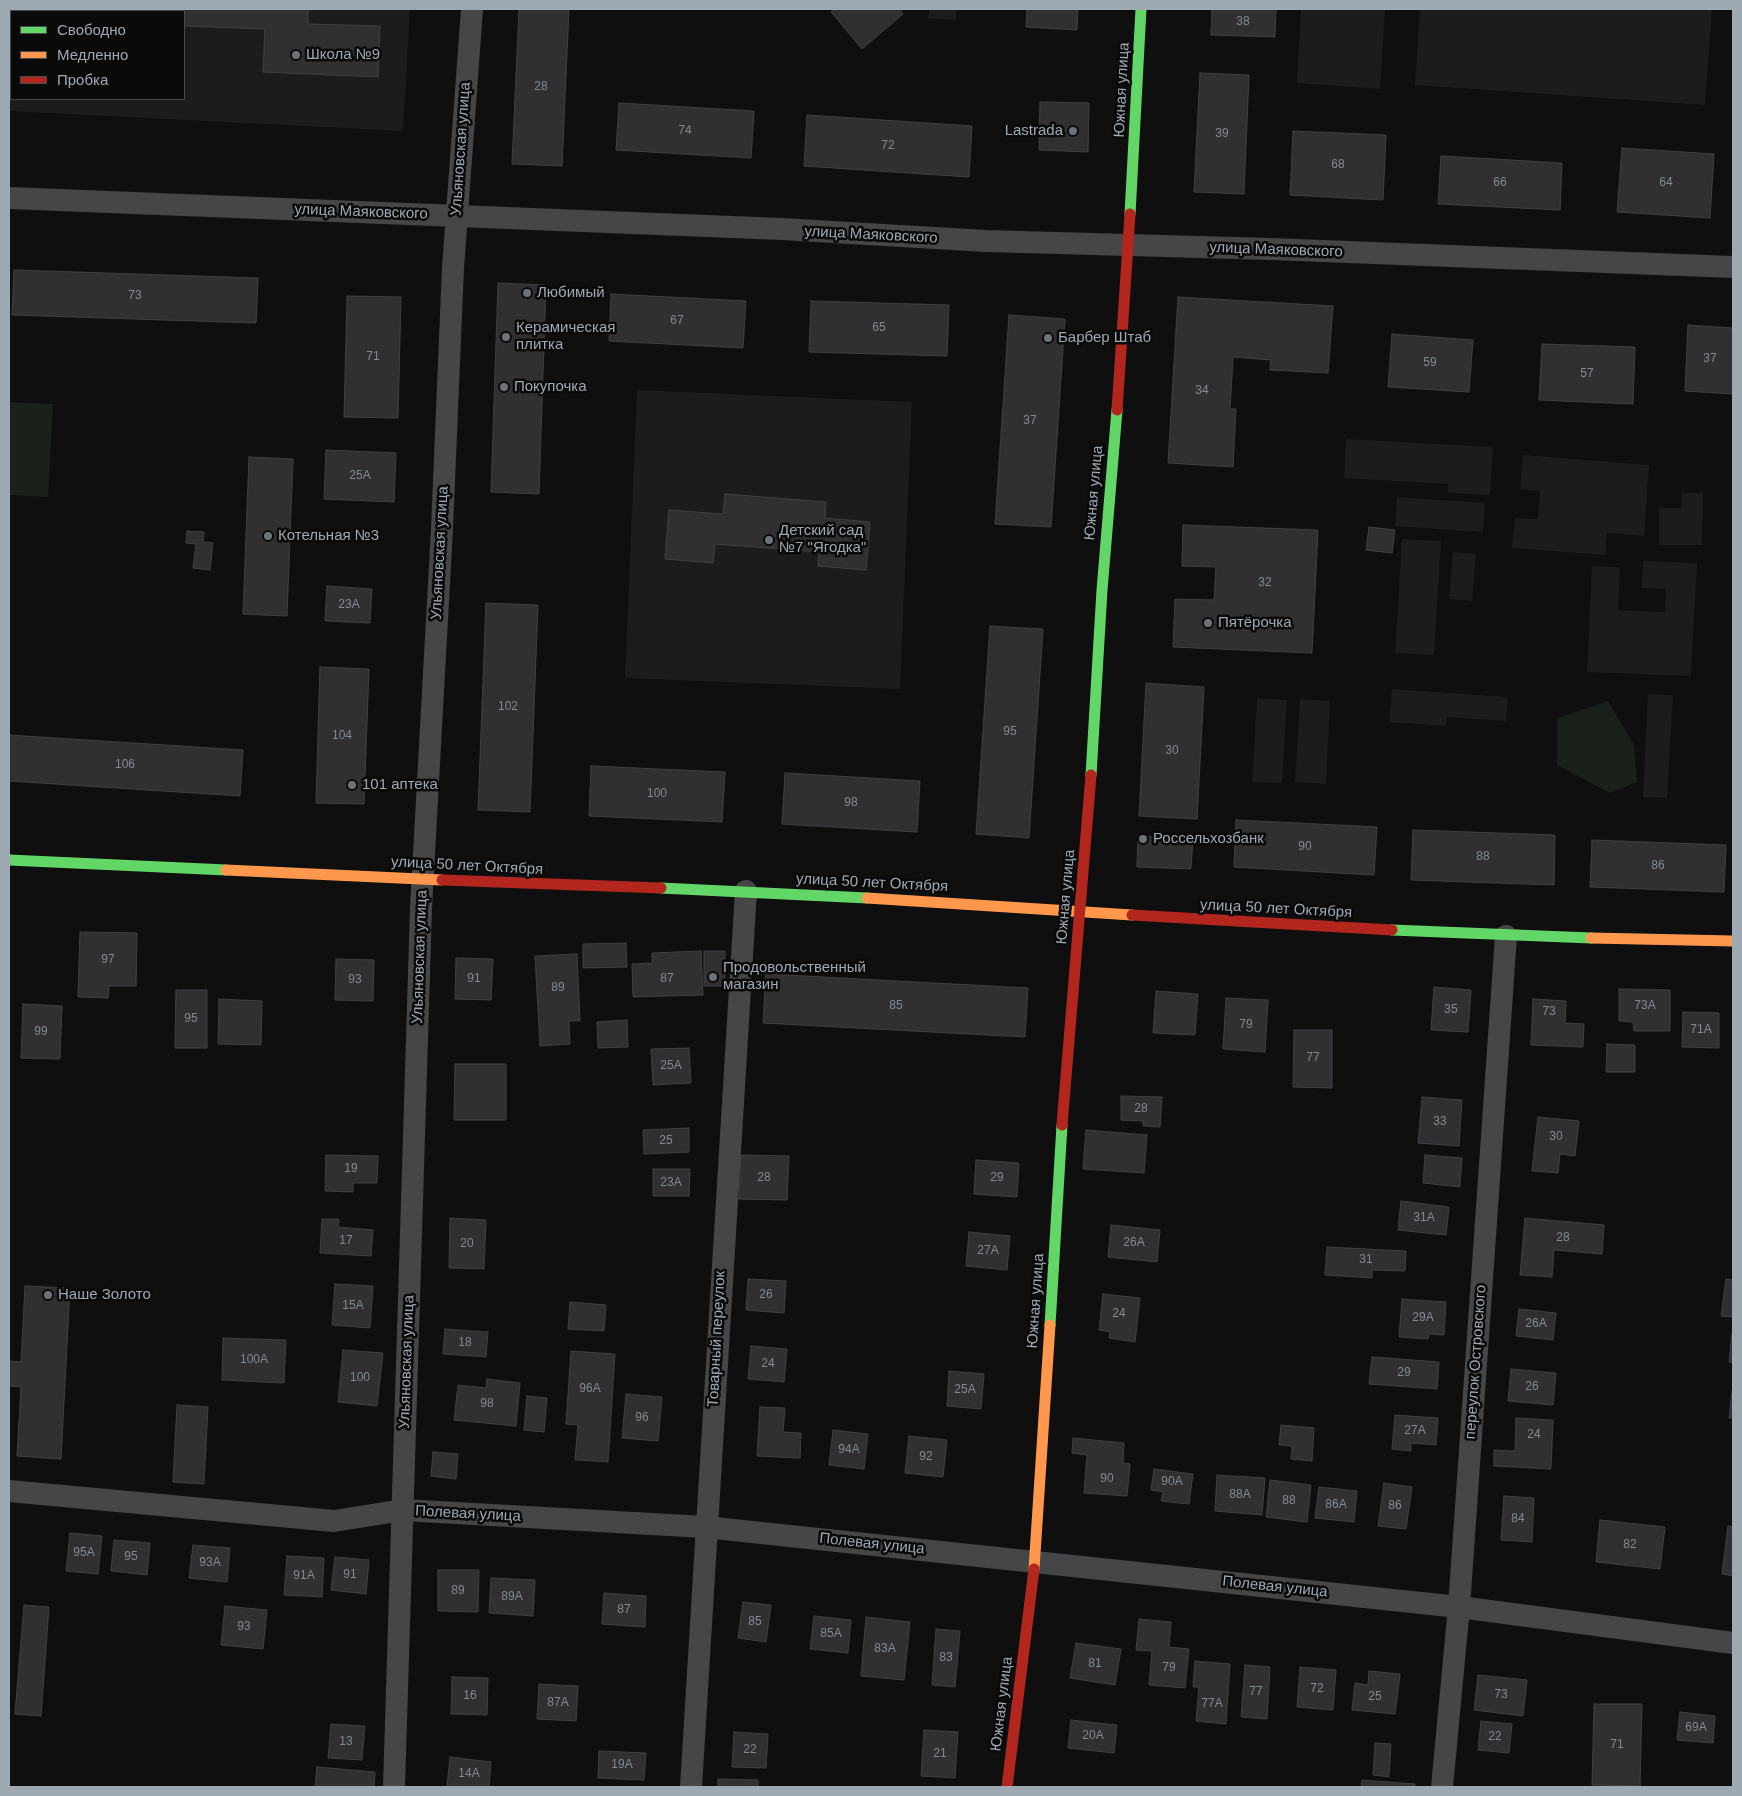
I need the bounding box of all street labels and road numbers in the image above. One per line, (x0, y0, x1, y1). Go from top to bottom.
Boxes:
street label: Южная улица (1111, 42, 1133, 138)
street label: Ульяновская улица (447, 82, 475, 216)
street label: улица Маяковского (294, 201, 428, 223)
street label: улица Маяковского (804, 223, 938, 247)
street label: улица Маяковского (1209, 239, 1343, 261)
street label: Южная улица (1081, 445, 1107, 541)
street label: Ульяновская улица (428, 486, 452, 620)
street label: Южная улица (1053, 849, 1079, 945)
street label: улица 50 лет Октября (391, 853, 543, 879)
street label: улица 50 лет Октября (796, 870, 948, 896)
street label: Ульяновская улица (409, 890, 431, 1024)
street label: улица 50 лет Октября (1200, 896, 1352, 922)
street label: Южная улица (1024, 1253, 1048, 1349)
street label: Товарный переулок (704, 1270, 730, 1408)
street label: переулок Островского (1462, 1284, 1490, 1440)
street label: Ульяновская улица (396, 1295, 418, 1429)
street label: Полевая улица (415, 1502, 521, 1526)
street label: Полевая улица (819, 1530, 925, 1558)
street label: Полевая улица (1222, 1573, 1328, 1601)
street label: Южная улица (987, 1656, 1017, 1752)

